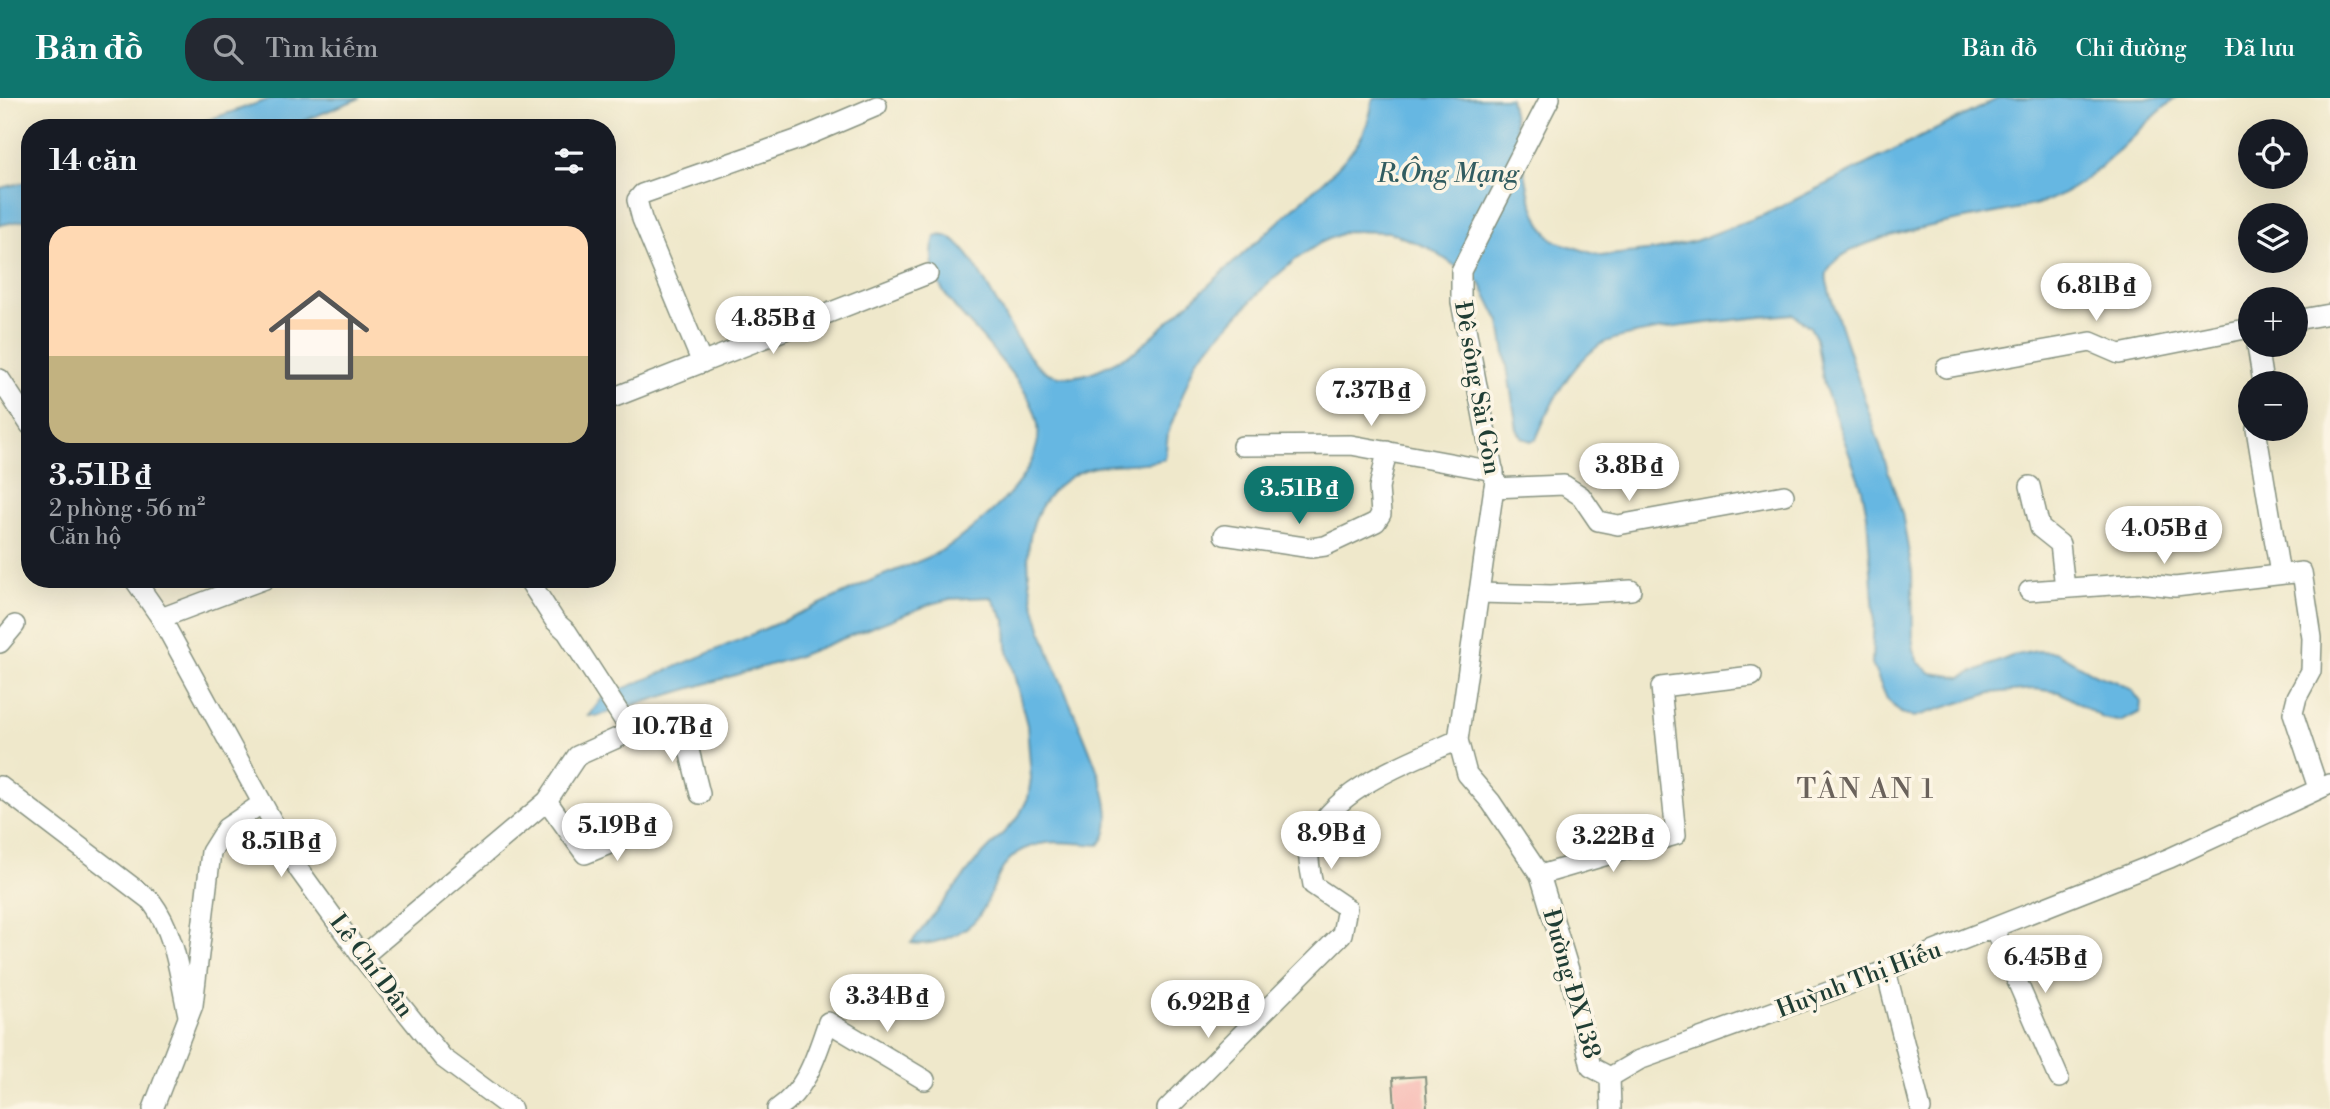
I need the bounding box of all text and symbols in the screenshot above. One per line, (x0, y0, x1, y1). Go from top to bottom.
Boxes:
search box (185, 18, 675, 81)
text: Bản đồ (35, 29, 143, 70)
icon: search (209, 30, 247, 68)
text: Tìm kiếm (265, 33, 378, 65)
text: Bản đồ (1962, 34, 2038, 64)
text: Chỉ đường (2076, 34, 2187, 64)
text: Đã lưu (2225, 34, 2295, 64)
map controls (2238, 119, 2308, 441)
button: locate (2238, 119, 2308, 189)
text: 14 căn (49, 142, 137, 180)
icon: filters (550, 142, 588, 180)
water label: R.Ông Mạng (1376, 156, 1520, 190)
button: layers (2238, 203, 2308, 273)
pin: 6.81B ₫ (2031, 264, 2161, 323)
icon: home (256, 272, 382, 398)
text: 6.81B ₫ (2057, 272, 2135, 300)
button: + (2238, 287, 2308, 357)
pin: 4.85B ₫ (708, 296, 838, 356)
street label: Đê sông Sài Gòn (1447, 299, 1507, 477)
text: 4.85B ₫ (731, 305, 815, 333)
pin: 7.37B ₫ (1306, 368, 1436, 428)
button: − (2238, 371, 2308, 441)
text: 7.37B ₫ (1332, 377, 1410, 405)
pin: 3.8B ₫ (1572, 444, 1686, 503)
text: 3.8B ₫ (1595, 452, 1663, 480)
text: 3.51B ₫ (49, 457, 151, 495)
pin: 3.51B ₫ (1234, 466, 1364, 526)
text: 3.51B ₫ (1260, 475, 1338, 503)
text: 2 phòng · 56 m² (49, 495, 205, 523)
pin: 4.05B ₫ (2099, 506, 2229, 566)
text: 4.05B ₫ (2121, 515, 2207, 543)
text: Căn hộ (49, 523, 122, 551)
pin: 10.7B ₫ (607, 704, 737, 764)
text: 10.7B ₫ (632, 713, 712, 741)
district label: TÂN AN 1 (1797, 770, 1935, 807)
pin: 5.19B ₫ (552, 804, 682, 863)
text: 5.19B ₫ (578, 812, 656, 840)
pin: 8.9B ₫ (1274, 812, 1388, 871)
pin: 3.22B ₫ (1548, 814, 1678, 874)
pin: 8.51B ₫ (216, 820, 346, 879)
text: 8.9B ₫ (1297, 820, 1365, 848)
text: 3.22B ₫ (1572, 823, 1654, 851)
text: 8.51B ₫ (242, 828, 321, 856)
street label: Đường ĐX 138 (1535, 906, 1607, 1062)
street label: Lê Chí Dân (322, 908, 420, 1024)
street label: Huỳnh Thị Hiếu (1772, 935, 1946, 1025)
pin: 6.45B ₫ (1980, 936, 2110, 995)
text: 6.45B ₫ (2003, 944, 2087, 972)
pin: 3.34B ₫ (822, 974, 952, 1034)
pin: 6.92B ₫ (1143, 981, 1273, 1040)
text: 3.34B ₫ (846, 983, 928, 1011)
text: 6.92B ₫ (1167, 989, 1249, 1017)

